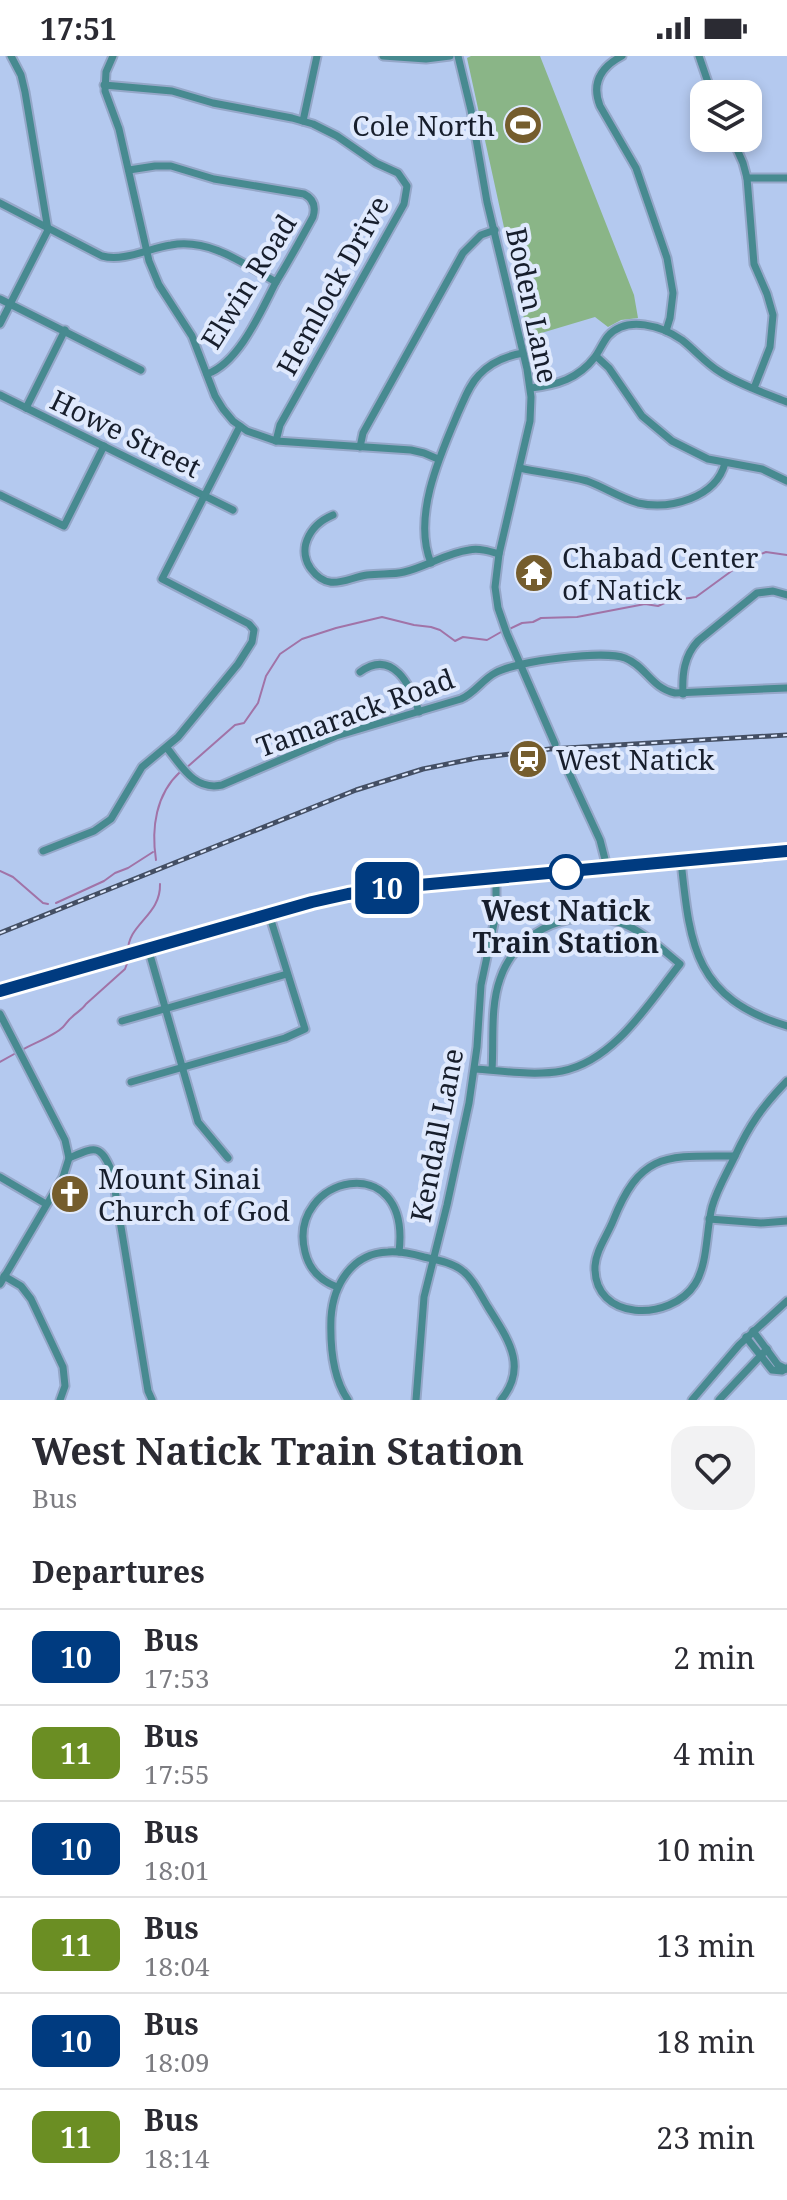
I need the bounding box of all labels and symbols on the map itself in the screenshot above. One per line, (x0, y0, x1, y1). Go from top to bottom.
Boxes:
sports icon: Cole North (502, 104, 544, 146)
place label: Cole North (352, 106, 495, 144)
street label: Hemlock Drive (267, 188, 397, 382)
street label: Elwin Road (192, 206, 304, 356)
street label: Boden Lane (498, 224, 568, 386)
street label: Howe Street (44, 380, 208, 486)
place label: Chabad Center of Natick (562, 538, 758, 608)
temple icon: Chabad Center of Natick (513, 552, 555, 594)
street label: Tamarack Road (251, 659, 459, 765)
station icon: West Natick (507, 738, 549, 780)
place label: West Natick (556, 740, 715, 778)
marker: West Natick Train Station (549, 855, 583, 889)
line badge: 10 (351, 862, 423, 914)
place label: West Natick Train Station (473, 891, 659, 961)
street label: Kendall Lane (401, 1045, 471, 1225)
place label: Mount Sinai Church of God (98, 1159, 290, 1229)
church icon: Mount Sinai Church of God (49, 1173, 91, 1215)

